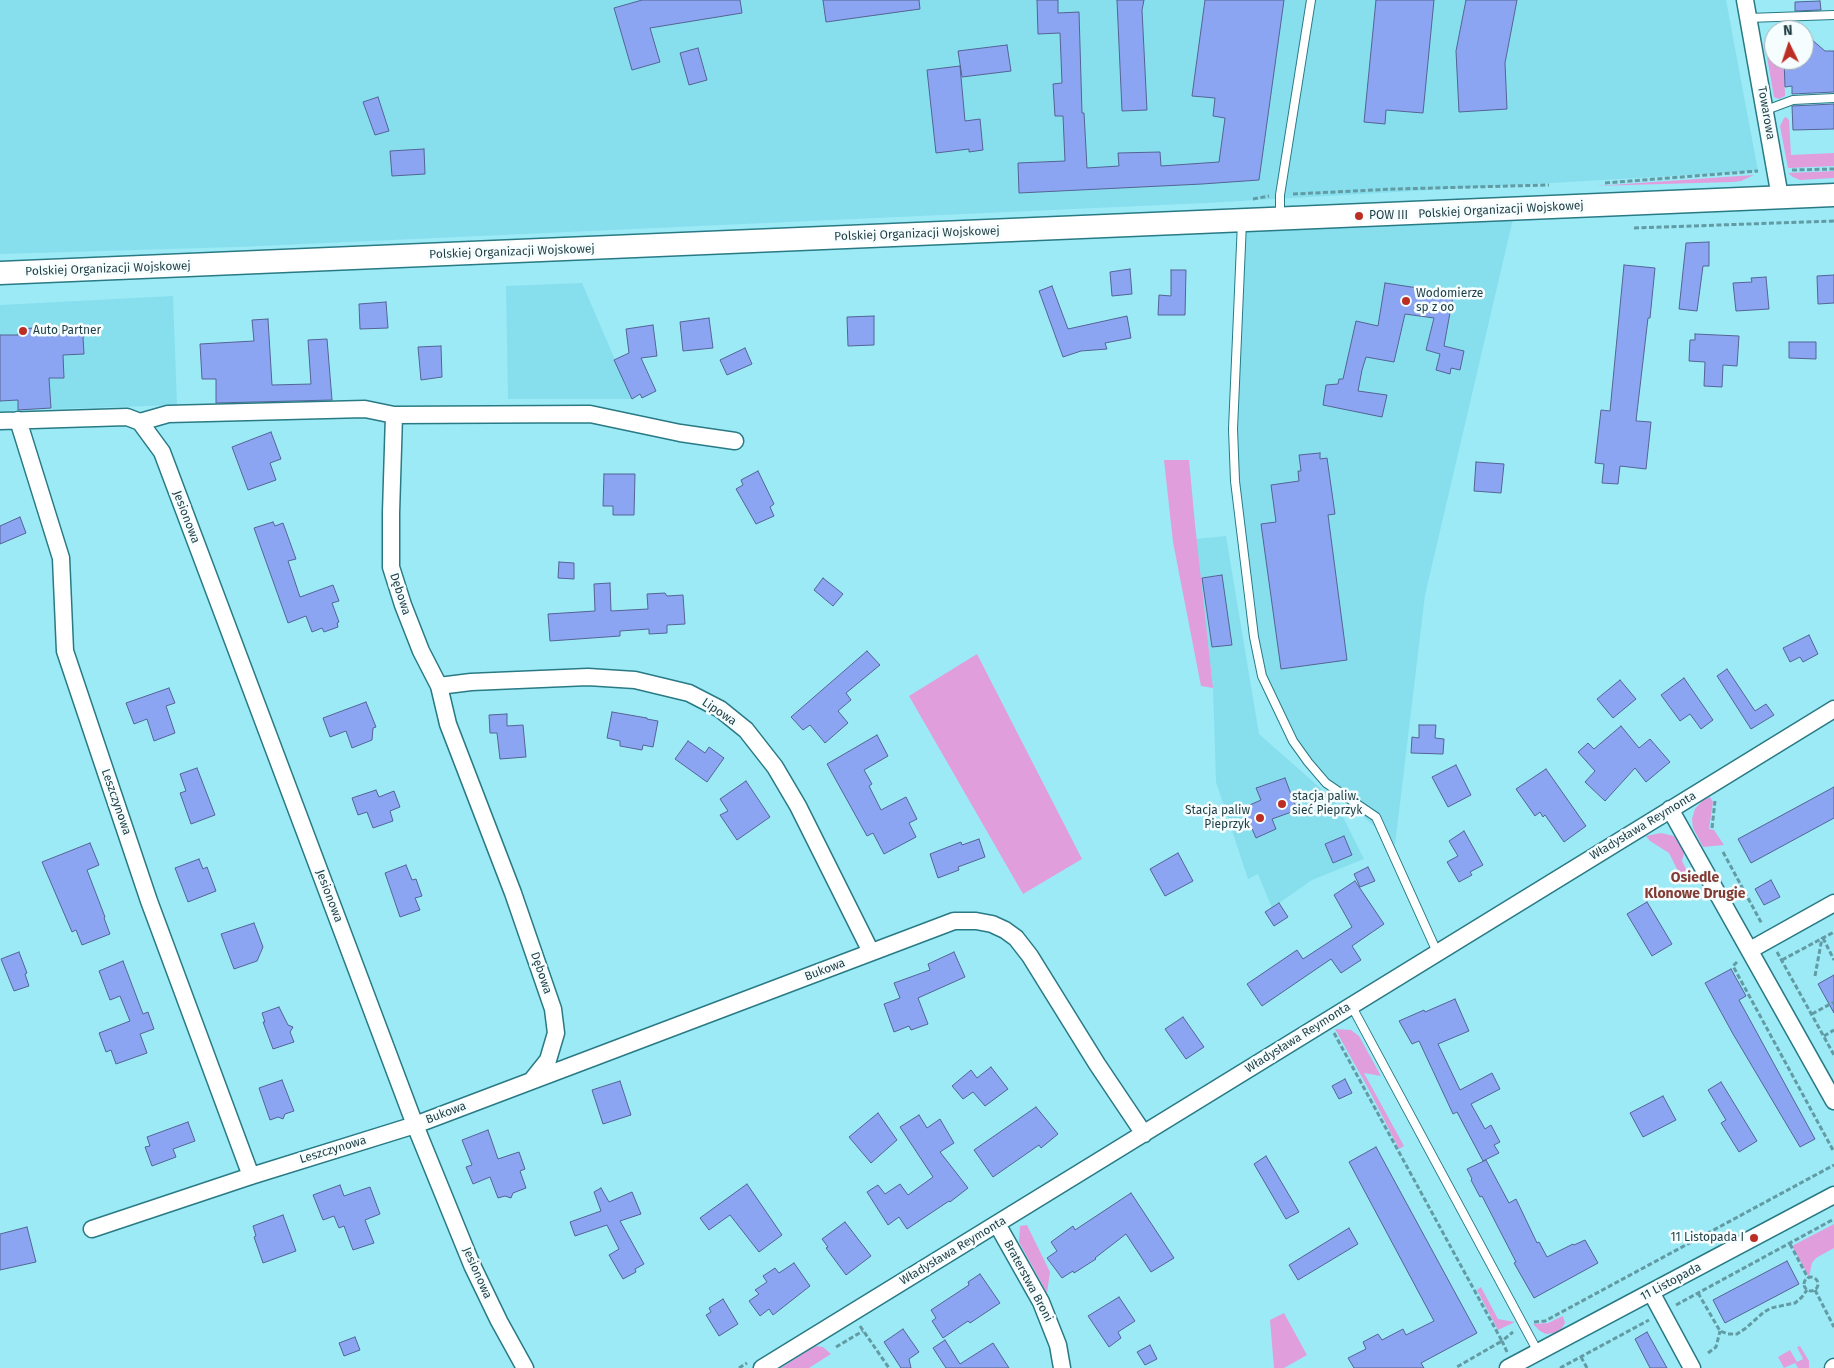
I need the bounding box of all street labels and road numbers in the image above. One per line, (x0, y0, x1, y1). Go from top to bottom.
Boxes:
street label: Towarowa (1754, 85, 1778, 141)
street label: Polskiej Organizacji Wojskowej (1418, 198, 1584, 222)
street label: Polskiej Organizacji Wojskowej (834, 224, 1000, 244)
street label: Polskiej Organizacji Wojskowej (429, 242, 595, 262)
street label: Polskiej Organizacji Wojskowej (25, 259, 191, 279)
street label: Jesionowa (169, 489, 203, 545)
street label: Dębowa (386, 571, 414, 617)
street label: Lipowa (699, 695, 739, 729)
street label: Leszczynowa (98, 767, 134, 837)
street label: Władysława Reymonta (1587, 789, 1699, 863)
street label: Jesionowa (312, 868, 346, 924)
street label: Dębowa (527, 950, 555, 996)
street label: Bukowa (803, 956, 847, 984)
street label: Władysława Reymonta (1243, 1000, 1353, 1076)
street label: Bukowa (424, 1099, 468, 1127)
street label: Leszczynowa (298, 1133, 368, 1167)
street label: Władysława Reymonta (897, 1214, 1009, 1288)
street label: Braterstwa Broni (1000, 1238, 1056, 1324)
street label: Jesionowa (459, 1245, 495, 1301)
street label: 11 Listopada (1638, 1260, 1704, 1304)

